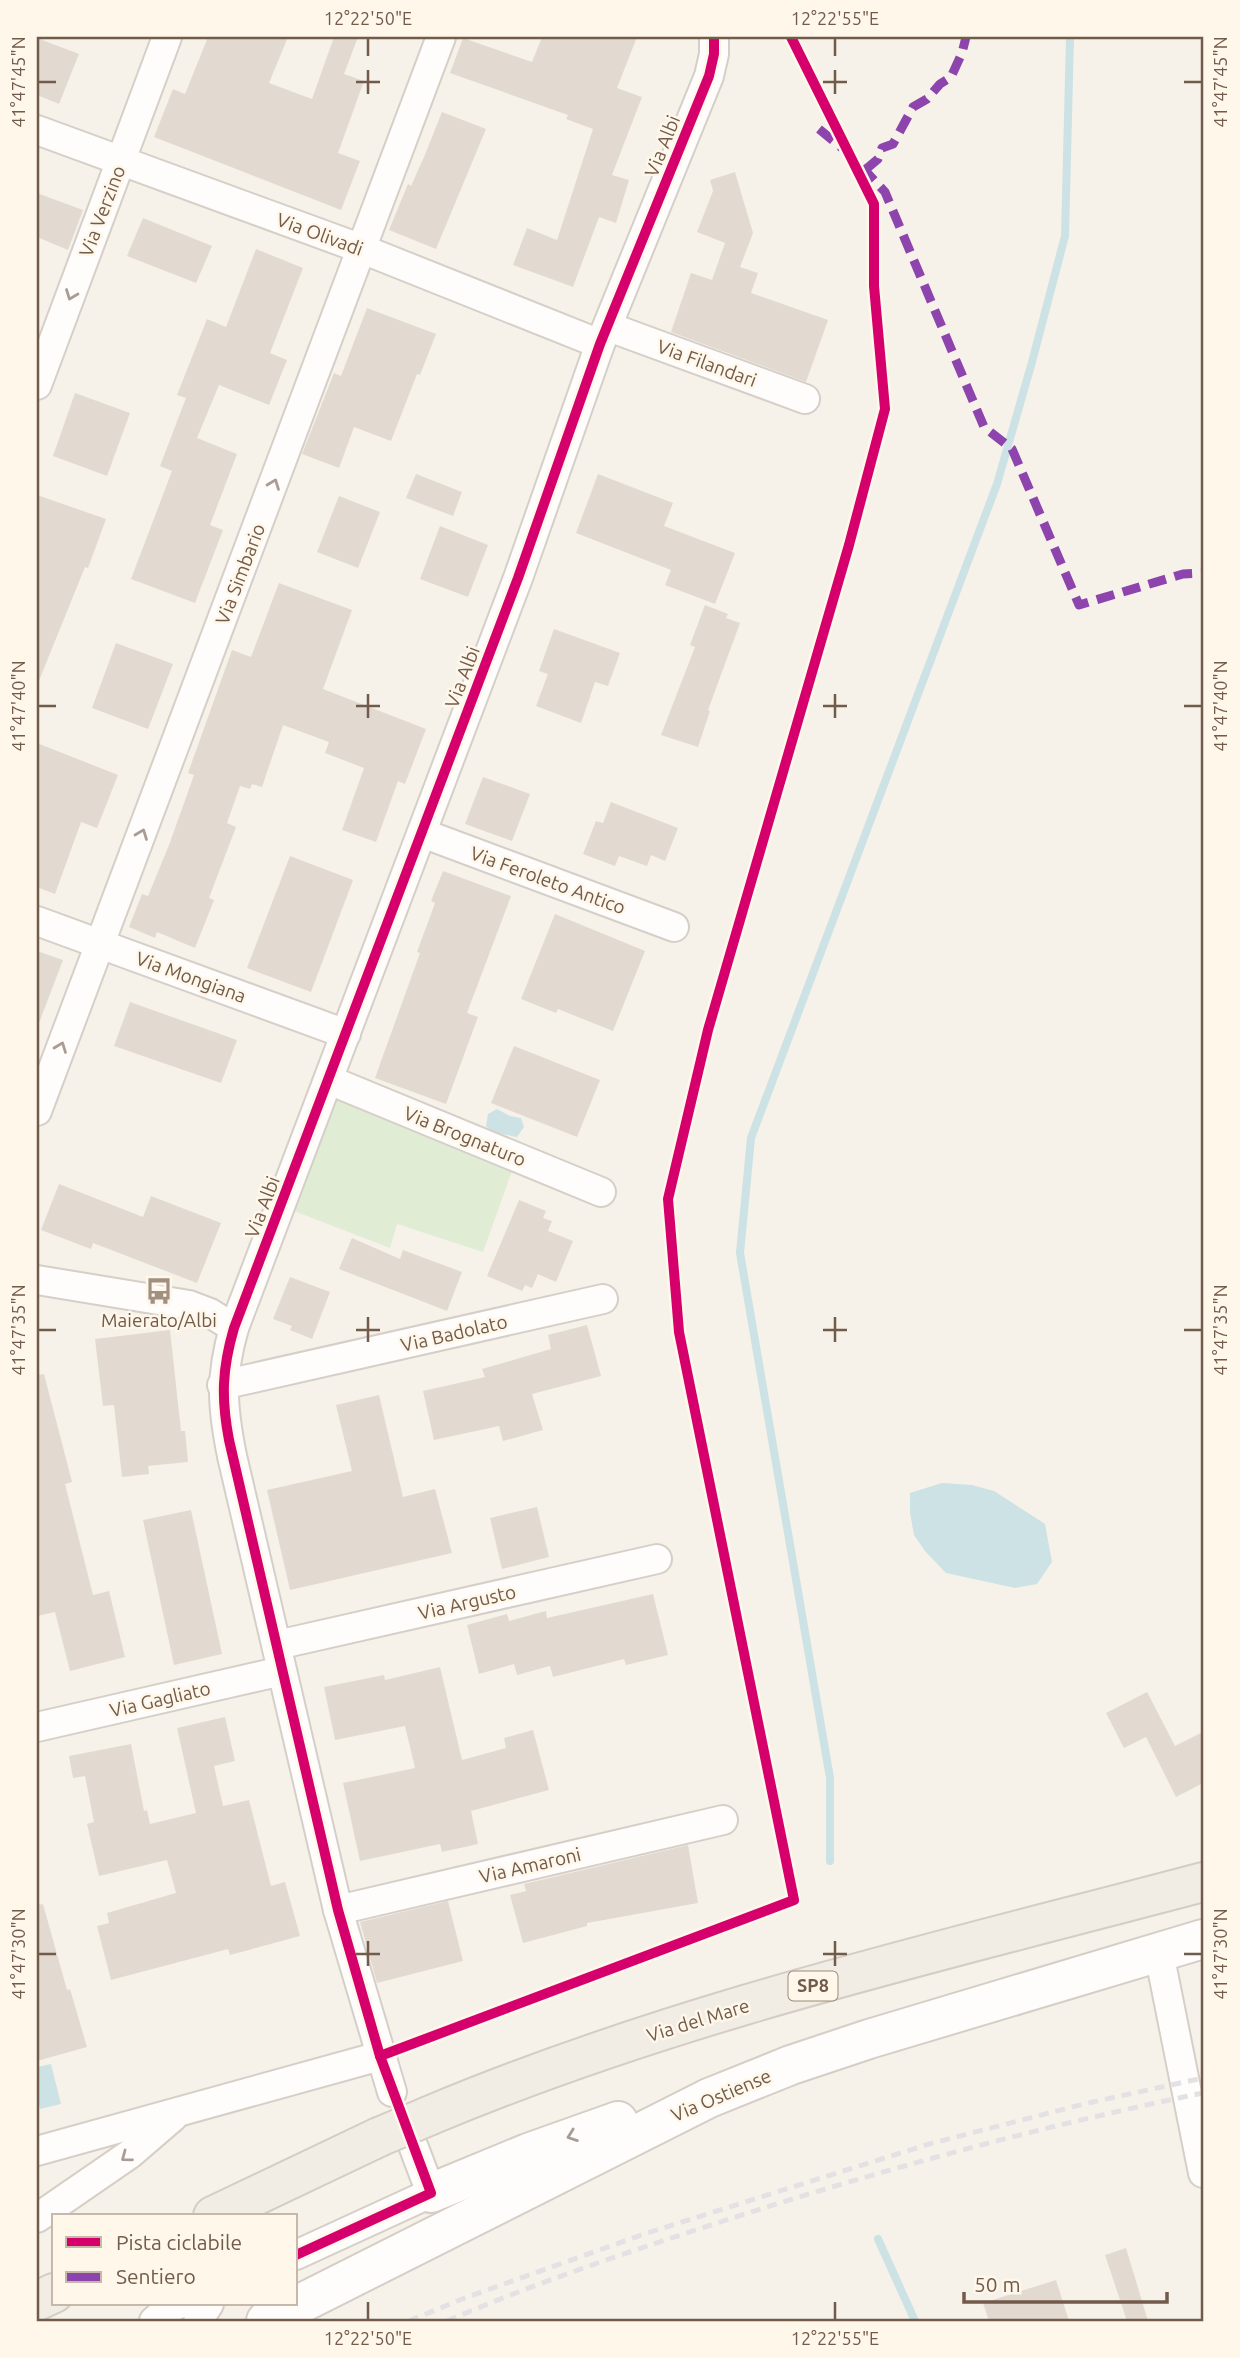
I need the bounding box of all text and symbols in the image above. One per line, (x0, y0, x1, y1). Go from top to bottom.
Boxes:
text: 12°22'50"E (324, 8, 412, 28)
text: 12°22'55"E (791, 8, 879, 28)
text: 41°47'45"N (8, 36, 28, 128)
text: 41°47'45"N (1210, 36, 1230, 128)
street label: Via Albi (640, 112, 684, 180)
street label: Via Verzino (75, 162, 129, 260)
street label: Via Olivadi (274, 208, 366, 260)
one-way arrow (65, 288, 79, 300)
street label: Via Filandari (654, 335, 760, 391)
one-way arrow (265, 478, 279, 490)
street label: Via Simbario (211, 520, 269, 628)
street label: Via Albi (440, 643, 484, 711)
text: 41°47'40"N (8, 660, 28, 752)
text: 41°47'40"N (1210, 660, 1230, 752)
one-way arrow (134, 829, 148, 841)
street label: Via Feroleto Antico (467, 842, 629, 918)
street label: Via Mongiana (133, 947, 249, 1007)
one-way arrow (53, 1042, 67, 1054)
street label: Via Brognaturo (401, 1101, 529, 1171)
street label: Via Albi (240, 1173, 284, 1241)
bus stop icon: Maierato/Albi (144, 1276, 174, 1306)
text: 41°47'35"N (8, 1284, 28, 1376)
text: 41°47'35"N (1210, 1284, 1230, 1376)
place label: Maierato/Albi (101, 1309, 217, 1331)
street label: Via Badolato (399, 1310, 509, 1356)
street label: Via Argusto (416, 1580, 518, 1624)
street label: Via Gagliato (108, 1677, 212, 1721)
street label: Via Amaroni (477, 1843, 583, 1887)
text: 41°47'30"N (8, 1908, 28, 2000)
text: 41°47'30"N (1210, 1908, 1230, 2000)
road number: SP8 (788, 1972, 838, 2000)
street label: Via del Mare (644, 1994, 752, 2046)
street label: Via Ostiense (668, 2064, 774, 2126)
one-way arrow (567, 2128, 579, 2142)
one-way arrow (121, 2149, 134, 2161)
legend (52, 2214, 298, 2306)
text: Pista ciclabile (116, 2230, 242, 2254)
scale bar (964, 2260, 1166, 2304)
text: Sentiero (116, 2264, 196, 2288)
text: 50 m (974, 2272, 1021, 2296)
text: 12°22'50"E (324, 2328, 412, 2348)
text: 12°22'55"E (791, 2328, 879, 2348)

